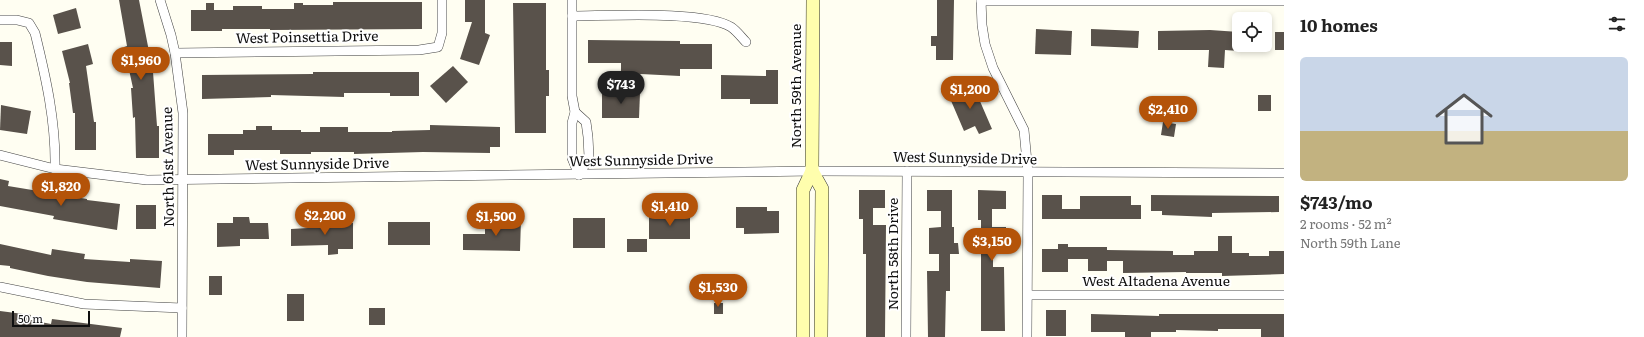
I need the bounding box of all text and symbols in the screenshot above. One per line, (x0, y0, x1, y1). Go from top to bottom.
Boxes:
map controls (1232, 12, 1272, 52)
button: locate (1232, 12, 1272, 52)
text: 10 homes (1300, 12, 1378, 37)
icon: filters (1606, 13, 1628, 35)
street label: North 59th Avenue (785, 24, 805, 148)
street label: West Poinsettia Drive (235, 25, 378, 47)
pin: $1,960 (108, 47, 174, 81)
text: $1,960 (121, 50, 161, 69)
pin: $743 (597, 71, 645, 105)
text: $743 (607, 74, 635, 93)
pin: $1,200 (937, 76, 1003, 110)
text: $1,200 (950, 79, 990, 98)
icon: home (1428, 83, 1500, 155)
pin: $2,410 (1135, 96, 1201, 130)
text: $2,410 (1148, 99, 1188, 118)
street label: North 61st Avenue (156, 107, 178, 227)
street label: West Sunnyside Drive (893, 146, 1037, 168)
street label: West Sunnyside Drive (569, 148, 713, 170)
street label: West Sunnyside Drive (245, 152, 389, 174)
pin: $1,820 (28, 173, 94, 207)
text: $1,820 (41, 176, 81, 195)
text: $743/mo (1300, 189, 1373, 214)
pin: $1,410 (637, 193, 703, 227)
text: $1,410 (651, 196, 689, 215)
street label: North 58th Drive (882, 198, 902, 310)
pin: $2,200 (292, 202, 358, 236)
pin: $1,500 (463, 203, 529, 237)
text: $2,200 (304, 205, 346, 224)
text: $1,500 (476, 206, 516, 225)
text: 2 rooms · 52 m² (1300, 214, 1392, 233)
pin: $3,150 (959, 228, 1025, 262)
text: $3,150 (972, 231, 1012, 250)
text: North 59th Lane (1300, 233, 1401, 252)
street label: West Altadena Avenue (1082, 270, 1230, 290)
pin: $1,530 (685, 274, 751, 308)
text: $1,530 (698, 277, 738, 296)
scale bar (12, 309, 90, 328)
text: 50 m (18, 310, 43, 326)

